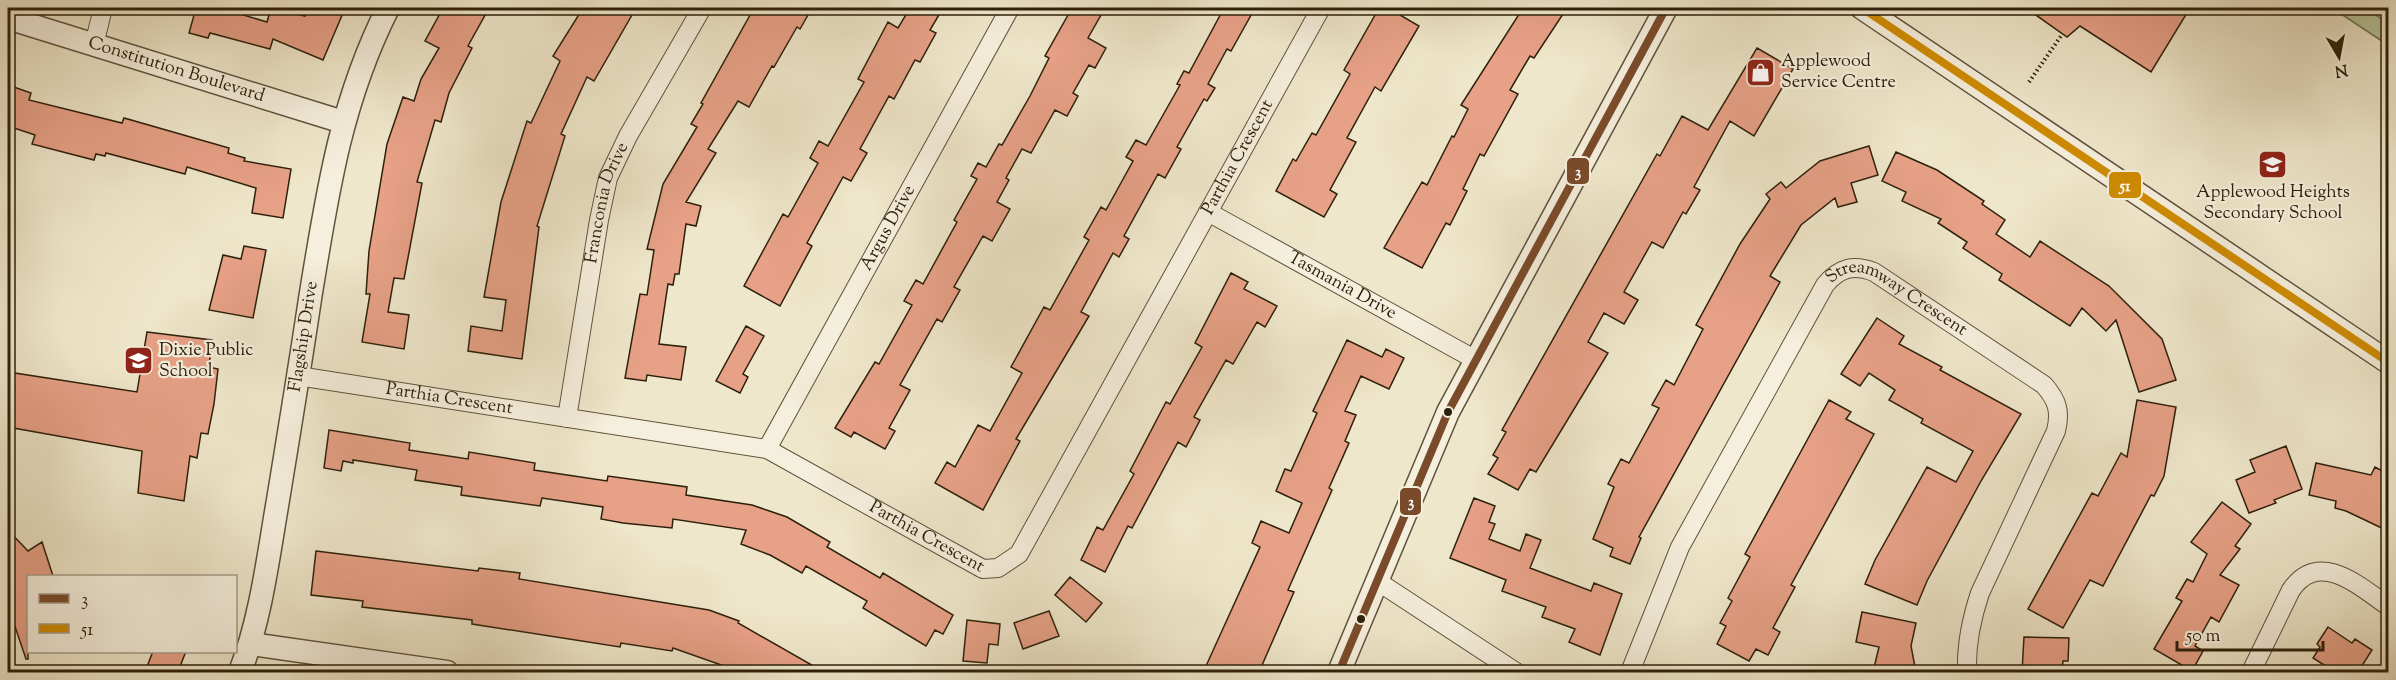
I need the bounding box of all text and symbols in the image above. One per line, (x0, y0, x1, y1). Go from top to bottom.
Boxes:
north arrow (2309, 27, 2369, 87)
street label: Constitution Boulevard (84, 31, 268, 110)
place label: Applewood Service Centre (1781, 49, 1896, 96)
shop icon: Applewood Service Centre (1744, 56, 1776, 88)
text: N (2333, 57, 2349, 82)
street label: Parthia Crescent (1196, 95, 1281, 220)
street label: Franconia Drive (579, 138, 636, 265)
school or university icon: Applewood Heights Secondary School (2257, 148, 2289, 180)
line badge: 3 (1566, 157, 1590, 185)
text: 3 (1575, 162, 1582, 185)
line badge: 51 (2108, 171, 2142, 199)
text: 51 (2118, 176, 2131, 199)
place label: Applewood Heights Secondary School (2196, 180, 2350, 227)
street label: Argus Drive (854, 181, 923, 276)
street label: Tasmania Drive (1283, 245, 1401, 327)
street label: Streamway Crescent (1820, 255, 1972, 343)
street label: Flagship Drive (283, 279, 326, 394)
place label: Dixie Public School (159, 338, 254, 385)
school or university icon: Dixie Public School (122, 345, 154, 377)
street label: Parthia Crescent (384, 377, 515, 422)
unlabelled marker (1442, 406, 1454, 418)
line badge: 3 (1399, 487, 1422, 516)
text: 3 (1408, 492, 1415, 515)
street label: Parthia Crescent (864, 495, 989, 580)
legend (27, 575, 237, 653)
text: 3 (81, 588, 88, 614)
unlabelled marker (1355, 613, 1367, 625)
scale bar (2177, 614, 2322, 652)
text: 51 (80, 618, 93, 644)
text: 50 m (2185, 624, 2221, 650)

